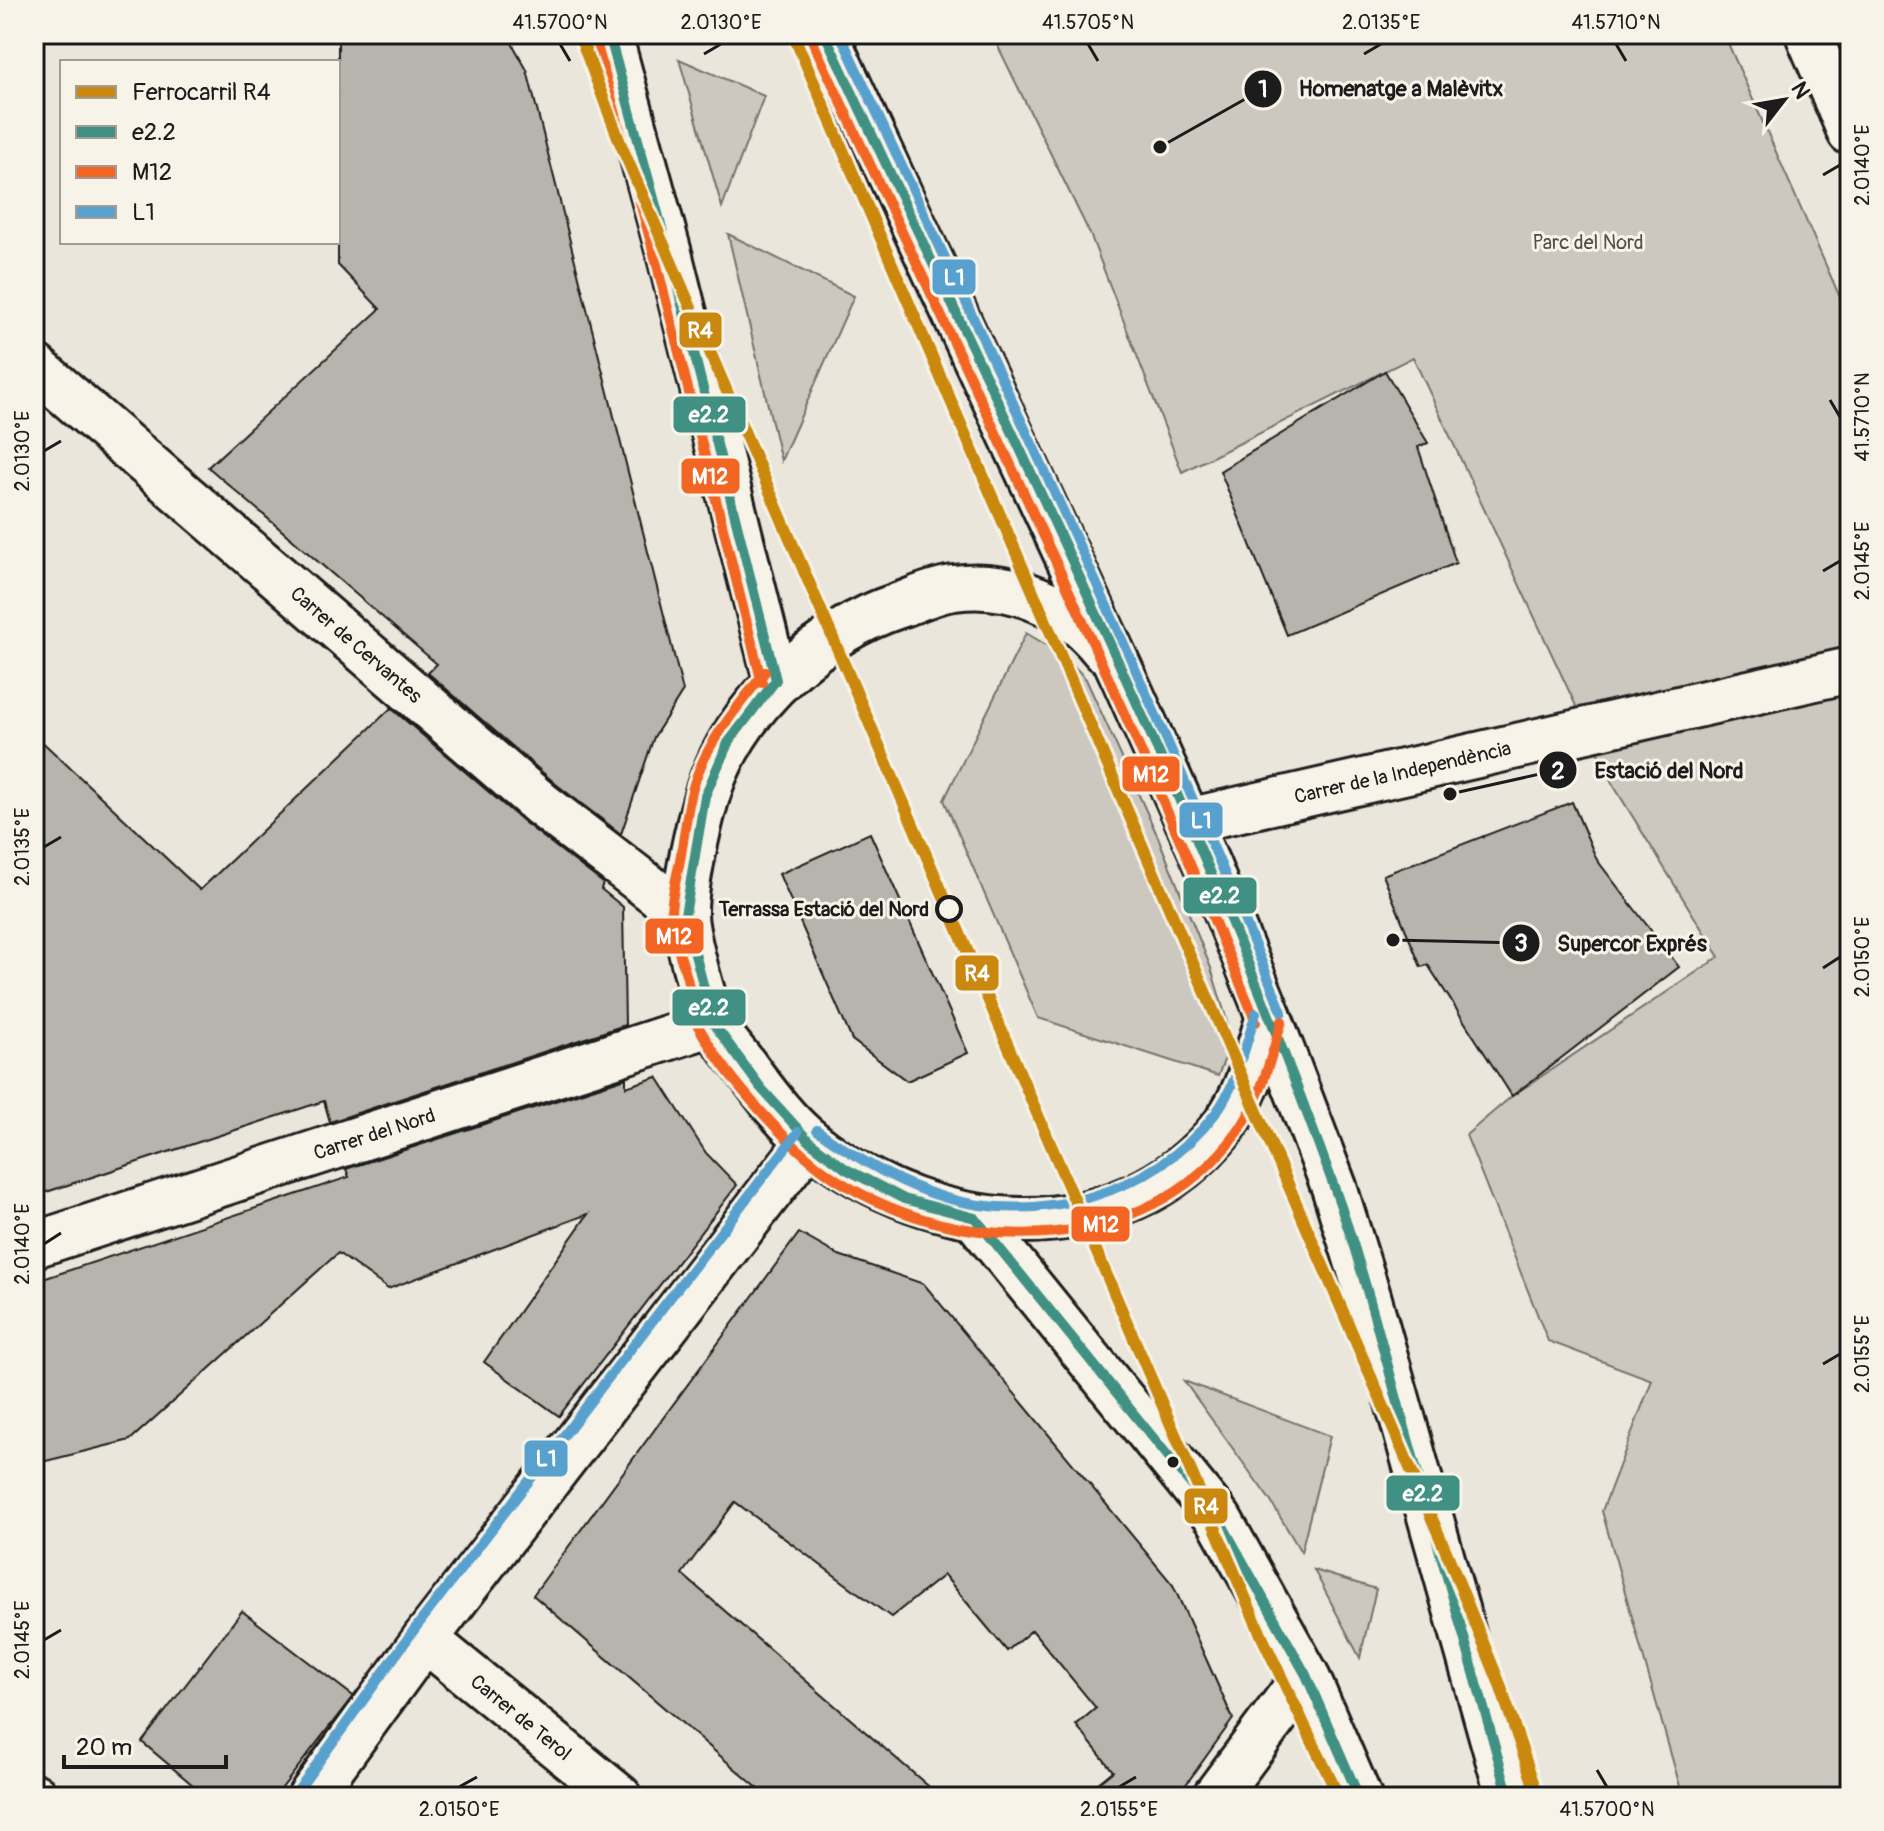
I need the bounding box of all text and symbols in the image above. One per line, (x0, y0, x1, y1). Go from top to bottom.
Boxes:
text: 41.5700°N (513, 10, 607, 35)
text: 2.0130°E (680, 10, 762, 35)
text: 41.5705°N (1042, 10, 1134, 35)
text: 2.0135°E (1342, 10, 1420, 35)
text: 41.5710°N (1572, 10, 1660, 35)
legend (60, 60, 340, 244)
north arrow (1744, 60, 1824, 140)
callout: Homenatge a Malèvitx (1243, 66, 1519, 112)
text: 1 (1258, 75, 1268, 104)
text: Homenatge a Malèvitx (1299, 75, 1503, 103)
text: N (1784, 77, 1816, 104)
text: Ferrocarril R4 (132, 78, 271, 107)
text: e2.2 (132, 118, 176, 147)
text: 2.0140°E (1850, 124, 1875, 206)
text: M12 (132, 158, 172, 187)
text: L1 (132, 198, 155, 227)
park label: Parc del Nord (1533, 230, 1643, 255)
line badge: L1 (931, 258, 977, 296)
text: L1 (943, 264, 965, 292)
line badge: R4 (678, 311, 723, 349)
text: R4 (687, 317, 713, 345)
text: 41.5710°N (1850, 373, 1875, 461)
line badge: e2.2 (672, 395, 747, 434)
text: e2.2 (688, 401, 729, 429)
text: 2.0130°E (10, 410, 35, 492)
line badge: M12 (680, 457, 741, 495)
text: M12 (692, 463, 728, 491)
text: 2.0145°E (1850, 522, 1875, 600)
street label: Carrer de Cervantes (285, 581, 427, 709)
street label: Carrer de la Independència (1292, 736, 1513, 809)
callout: Estació del Nord (1538, 747, 1759, 793)
line badge: M12 (1121, 755, 1181, 793)
text: 2 (1551, 757, 1565, 786)
text: Estació del Nord (1594, 757, 1744, 785)
text: M12 (1133, 761, 1169, 789)
line badge: L1 (1178, 801, 1224, 839)
text: L1 (1190, 807, 1212, 835)
text: 2.0135°E (10, 808, 35, 886)
line badge: e2.2 (1182, 876, 1258, 915)
text: e2.2 (1199, 882, 1240, 910)
marker: Terrassa Estació del Nord (936, 896, 962, 922)
place label: Terrassa Estació del Nord (718, 897, 929, 922)
line badge: M12 (644, 917, 705, 955)
text: 2.0150°E (1850, 917, 1875, 997)
callout: Supercor Exprés (1501, 920, 1723, 966)
text: M12 (656, 923, 692, 951)
text: 3 (1514, 929, 1528, 958)
text: Supercor Exprés (1557, 930, 1707, 958)
line badge: R4 (954, 954, 1000, 992)
text: R4 (964, 960, 990, 988)
line badge: e2.2 (671, 988, 747, 1027)
text: e2.2 (688, 994, 729, 1022)
street label: Carrer del Nord (310, 1103, 439, 1166)
text: 2.0140°E (10, 1203, 35, 1285)
line badge: M12 (1070, 1205, 1131, 1243)
text: M12 (1083, 1211, 1119, 1239)
text: 2.0155°E (1850, 1315, 1875, 1393)
line badge: L1 (523, 1439, 569, 1478)
text: L1 (535, 1445, 557, 1473)
unlabelled marker (1165, 1454, 1181, 1470)
line badge: e2.2 (1385, 1474, 1461, 1512)
text: e2.2 (1402, 1480, 1443, 1508)
line badge: R4 (1183, 1487, 1229, 1525)
text: R4 (1193, 1493, 1219, 1521)
text: 2.0145°E (10, 1601, 35, 1679)
street label: Carrer de Terol (465, 1669, 576, 1766)
scale bar (64, 1719, 226, 1769)
text: 20 m (76, 1733, 132, 1762)
text: 2.0150°E (419, 1797, 499, 1822)
text: 2.0155°E (1080, 1797, 1158, 1822)
text: 41.5700°N (1560, 1797, 1654, 1822)

